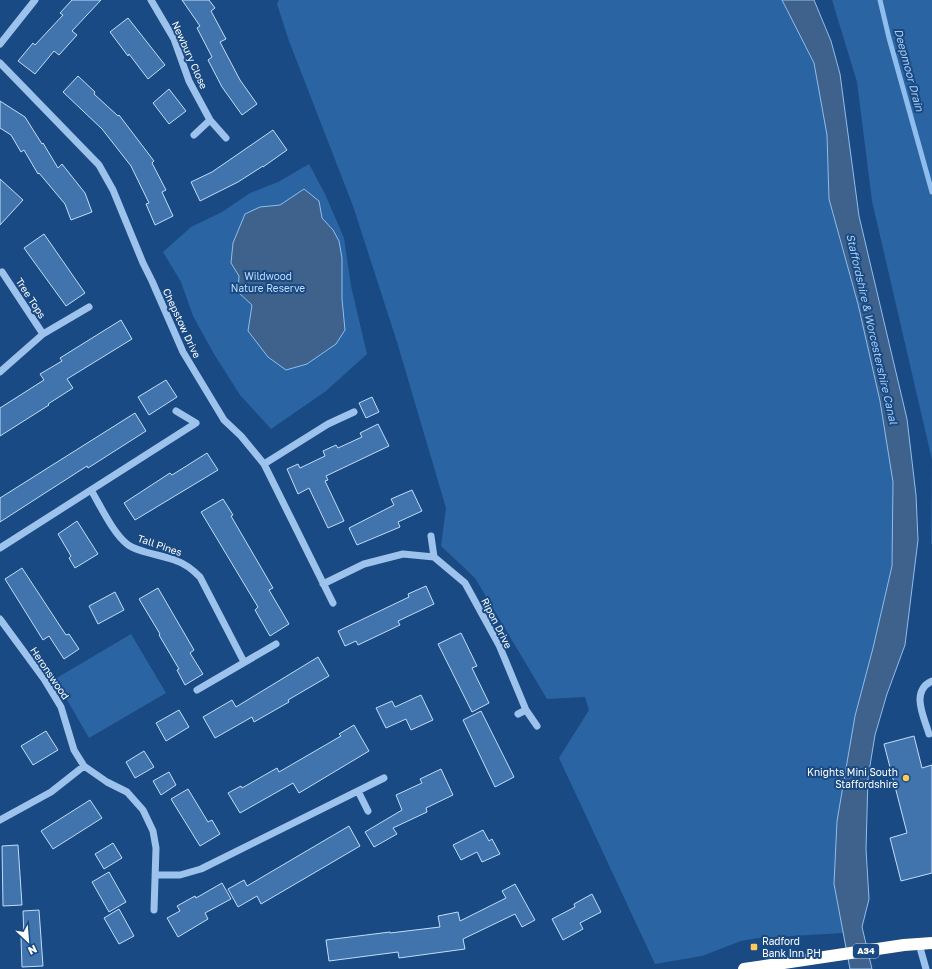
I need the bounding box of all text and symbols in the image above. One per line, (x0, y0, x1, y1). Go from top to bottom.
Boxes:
street label: Newbury Close (170, 19, 210, 91)
water label: Deepmoor Drain (891, 27, 927, 114)
water label: Staffordshire & Worcestershire Canal (844, 232, 901, 426)
park label: Wildwood Nature Reserve (231, 270, 305, 294)
street label: Tree Tops (13, 275, 49, 321)
street label: Chepstow Drive (161, 286, 203, 360)
street label: Tall Pines (136, 532, 184, 558)
street label: Ripon Drive (479, 596, 515, 650)
street label: Heronswood (28, 644, 72, 702)
place label: Knights Mini South Staffordshire (807, 766, 898, 790)
marker: Knights Mini South Staffordshire (901, 773, 911, 783)
north arrow (8, 921, 48, 961)
place label: Radford Bank Inn PH (762, 935, 821, 959)
marker: Radford Bank Inn PH (749, 942, 759, 952)
text: N (26, 943, 39, 958)
road number: A34 (853, 944, 879, 958)

